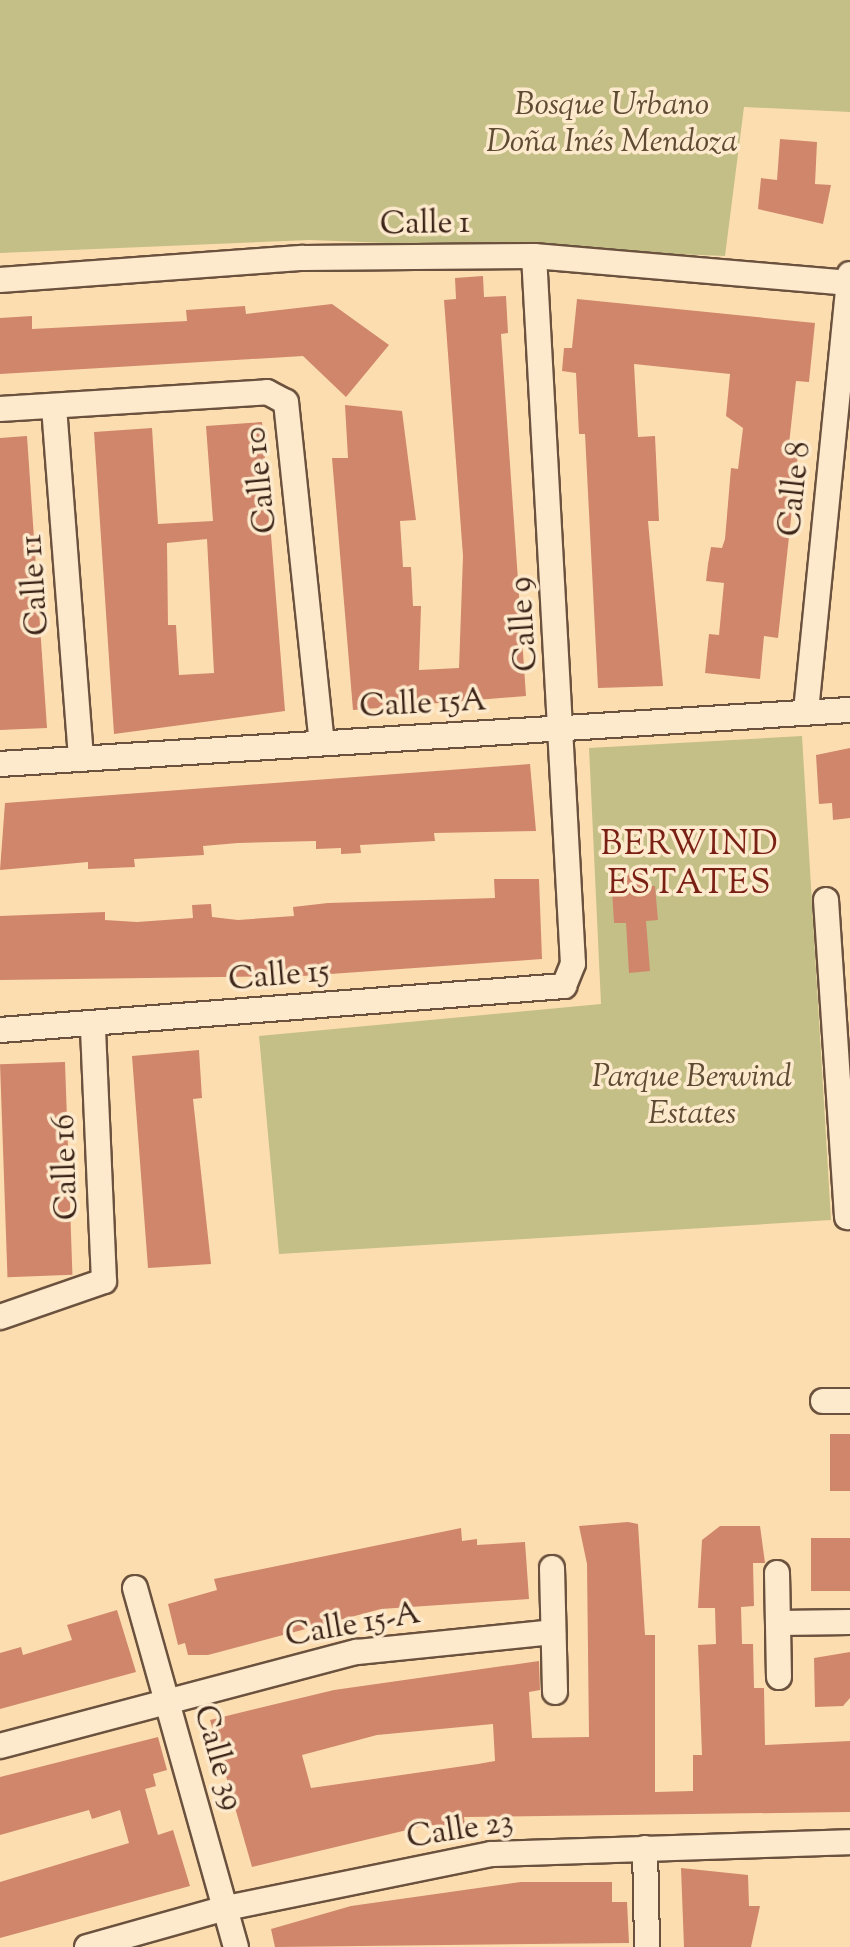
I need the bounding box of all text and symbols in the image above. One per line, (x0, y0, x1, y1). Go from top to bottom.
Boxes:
park label: Bosque Urbano Doña Inés Mendoza (486, 88, 738, 163)
street label: Calle 1 (380, 205, 470, 245)
street label: Calle 10 (237, 425, 287, 535)
street label: Calle 8 (772, 440, 820, 538)
street label: Calle 11 (13, 533, 59, 637)
street label: Calle 9 (503, 575, 547, 673)
street label: Calle 15A (358, 682, 488, 728)
district label: BERWIND ESTATES (600, 825, 780, 904)
street label: Calle 15 (227, 953, 331, 1001)
park label: Parque Berwind Estates (592, 1060, 792, 1135)
street label: Calle 16 (46, 1113, 88, 1221)
street label: Calle 15-A (282, 1595, 424, 1657)
street label: Calle 39 (184, 1701, 250, 1815)
street label: Calle 23 (404, 1804, 516, 1858)

